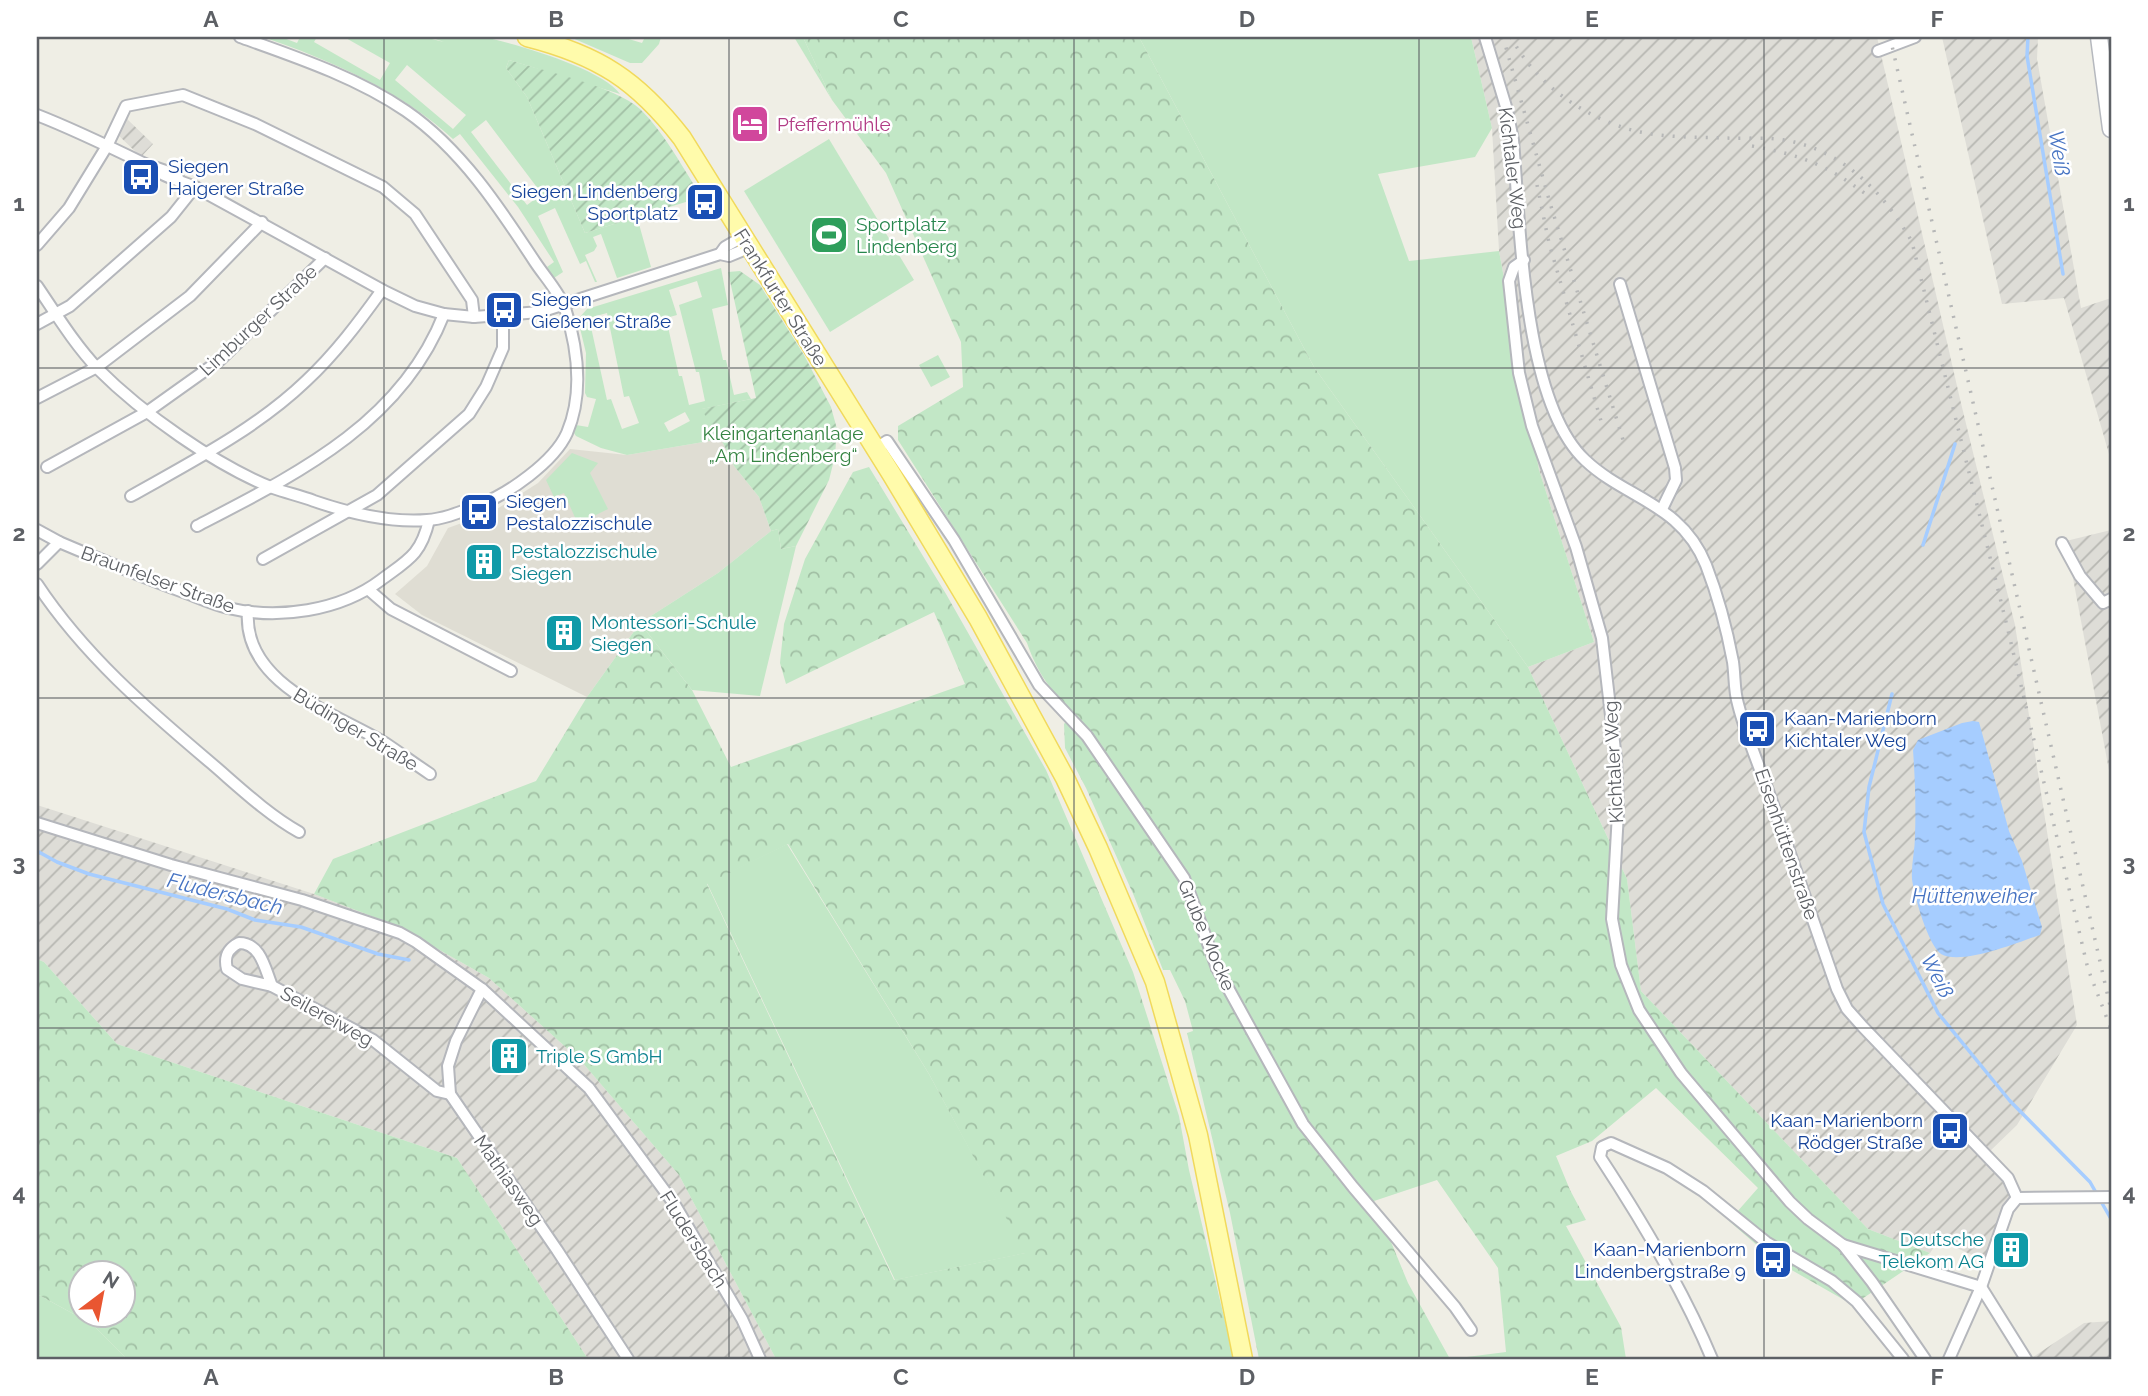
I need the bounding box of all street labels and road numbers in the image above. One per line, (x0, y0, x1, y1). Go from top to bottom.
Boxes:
street label: Kichtaler Weg (1495, 106, 1531, 230)
street label: Frankfurter Straße (730, 224, 832, 370)
street label: Limburger Straße (195, 260, 321, 380)
street label: Braunfelser Straße (78, 541, 238, 617)
street label: Büdinger Straße (290, 683, 422, 775)
street label: Kichtaler Weg (1599, 700, 1627, 824)
street label: Eisenhüttenstraße (1751, 766, 1823, 922)
street label: Grube Mocke (1174, 876, 1240, 994)
street label: Seilereiweg (277, 981, 377, 1051)
street label: Mathiasweg (470, 1130, 548, 1230)
street label: Fludersbach (656, 1187, 732, 1291)

